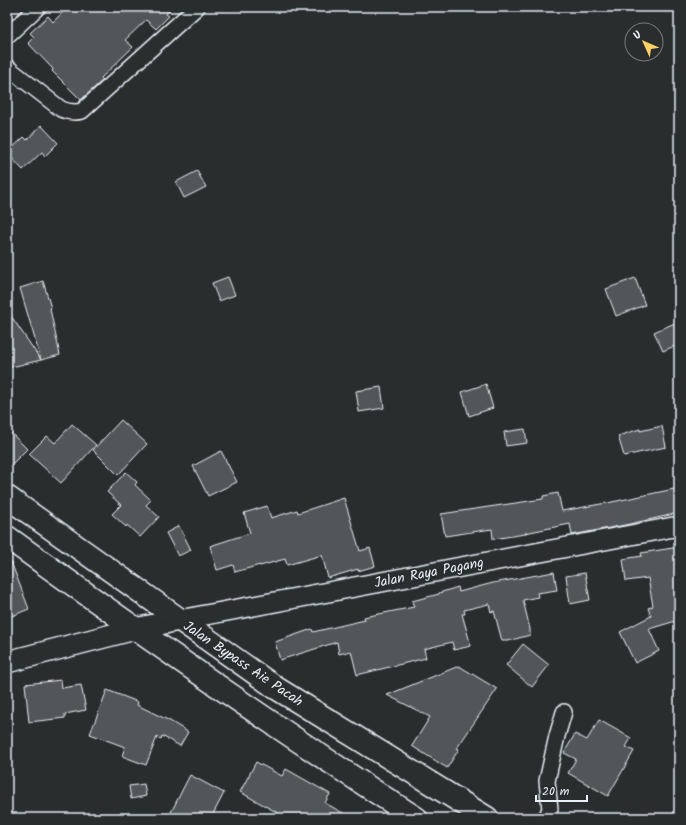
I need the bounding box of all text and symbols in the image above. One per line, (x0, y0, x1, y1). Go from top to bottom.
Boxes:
north arrow (624, 22, 664, 62)
text: U (629, 27, 647, 44)
street label: Jalan Raya Pagang (372, 552, 486, 594)
street label: Jalan Bypass Aie Pacah (179, 616, 307, 712)
scale bar (536, 777, 587, 803)
text: 20 m (542, 782, 570, 801)

